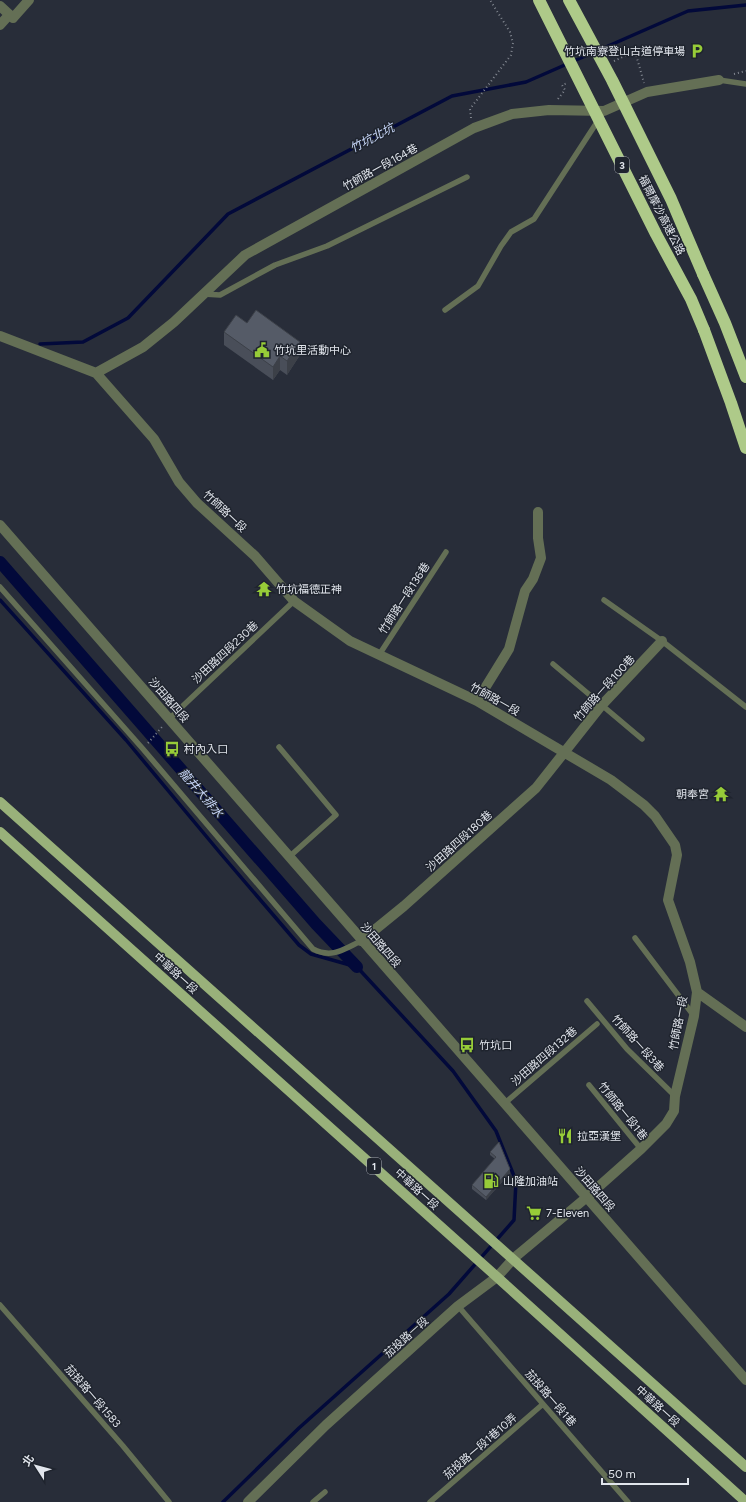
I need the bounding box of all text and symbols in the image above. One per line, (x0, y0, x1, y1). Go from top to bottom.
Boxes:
parking icon: 竹坑南寮登山古道停車場 (688, 42, 706, 60)
place label: 竹坑南寮登山古道停車場 (564, 45, 685, 58)
water label: 竹坑北坑 (348, 120, 398, 155)
street label: 竹師路一段164巷 (341, 141, 420, 193)
road number: 3 (615, 157, 629, 173)
street label: 福爾摩沙高速公路 (636, 173, 687, 257)
public building icon: 竹坑里活動中心 (253, 341, 271, 359)
place label: 竹坑里活動中心 (274, 344, 351, 357)
street label: 竹師路一段 (200, 488, 249, 535)
street label: 竹師路一段136巷 (376, 560, 432, 637)
temple icon: 竹坑福德正神 (255, 580, 273, 598)
place label: 竹坑福德正神 (276, 583, 342, 596)
street label: 沙田路四段230巷 (190, 619, 261, 686)
street label: 竹師路一段100巷 (571, 653, 638, 724)
street label: 沙田路四段 (146, 675, 192, 725)
street label: 竹師路一段 (468, 680, 522, 718)
bus stop icon: 村內入口 (163, 740, 181, 758)
place label: 村內入口 (184, 743, 228, 756)
water label: 龍井大排水 (176, 766, 227, 821)
temple icon: 朝奉宮 (712, 785, 730, 803)
place label: 朝奉宮 (676, 788, 709, 801)
street label: 沙田路四段180巷 (424, 808, 495, 874)
street label: 沙田路四段 (358, 920, 404, 970)
street label: 中華路一段 (151, 950, 200, 997)
street label: 竹師路一段 (667, 995, 690, 1051)
street label: 竹師路一段3巷 (609, 1012, 667, 1074)
street label: 沙田路四段132巷 (509, 1024, 580, 1088)
bus stop icon: 竹坑口 (458, 1036, 476, 1054)
place label: 竹坑口 (479, 1039, 512, 1052)
street label: 竹師路一段1巷 (595, 1080, 650, 1143)
restaurant icon: 拉亞漢堡 (556, 1127, 574, 1145)
place label: 拉亞漢堡 (577, 1130, 621, 1143)
road number: 1 (367, 1158, 381, 1174)
street label: 沙田路四段 (572, 1164, 618, 1214)
street label: 中華路一段 (392, 1166, 441, 1213)
fuel station icon: 山隆加油站 (482, 1172, 500, 1190)
place label: 山隆加油站 (503, 1175, 558, 1188)
supermarket icon: 7-Eleven (525, 1204, 543, 1222)
place label: 7-Eleven (546, 1207, 589, 1220)
street label: 茄投路一段 (382, 1314, 431, 1361)
street label: 茄投路一段1583 (62, 1362, 123, 1430)
street label: 茄投路一段1巷 (523, 1367, 579, 1429)
street label: 中華路一段 (633, 1383, 682, 1430)
street label: 茄投路一段1巷10弄 (441, 1411, 520, 1482)
north arrow (16, 1446, 56, 1486)
text: 北 (20, 1452, 37, 1469)
scale bar (602, 1460, 688, 1486)
text: 50 m (608, 1467, 636, 1481)

